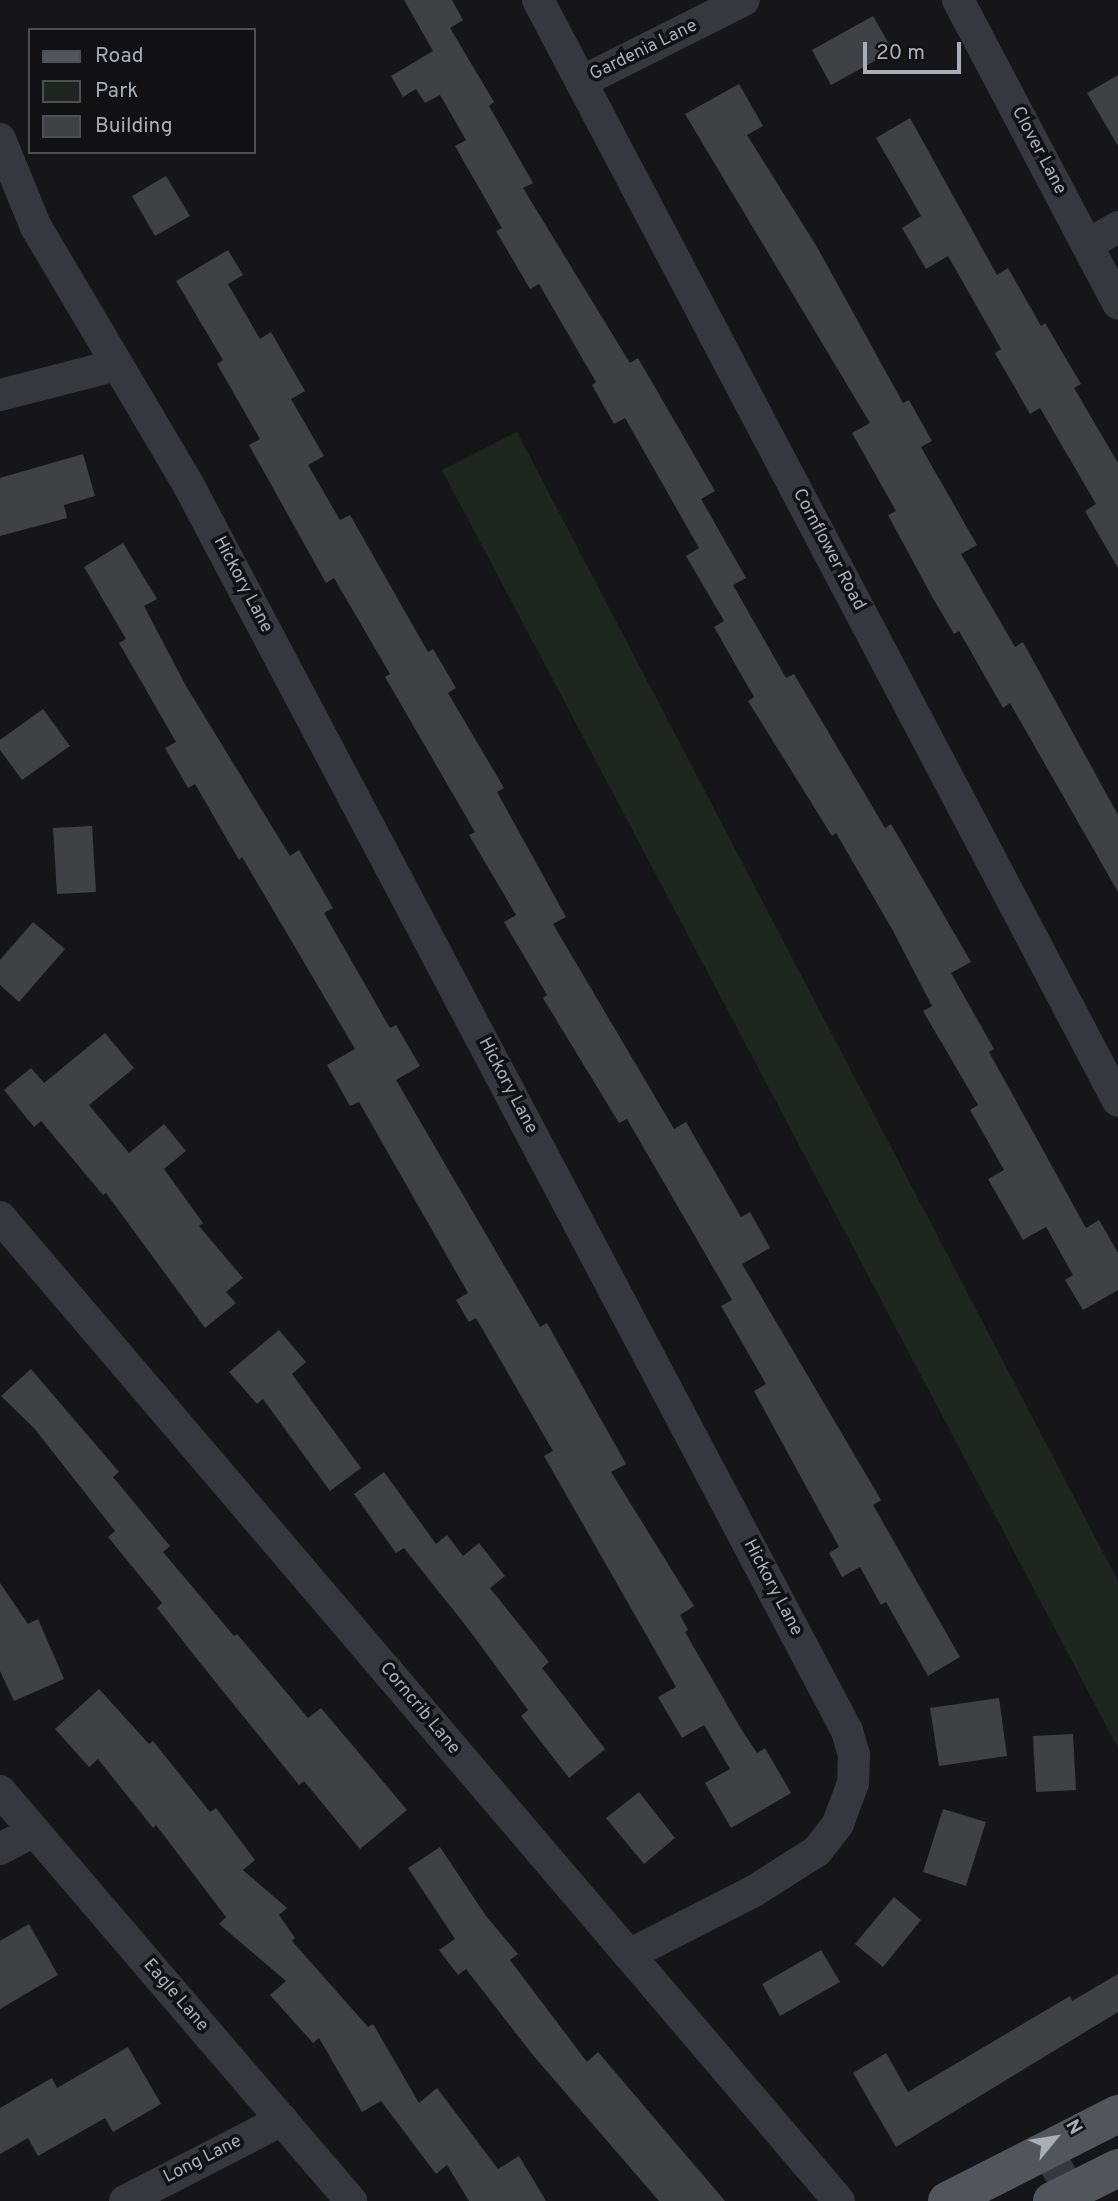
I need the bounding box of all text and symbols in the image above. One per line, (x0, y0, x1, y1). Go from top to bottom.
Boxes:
street label: Gardenia Lane (587, 16, 701, 86)
legend (28, 28, 256, 154)
scale bar (866, 28, 964, 72)
text: 20 m (876, 40, 925, 67)
text: Road (95, 43, 144, 70)
text: Park (95, 78, 138, 105)
street label: Clover Lane (1006, 103, 1070, 199)
text: Building (95, 113, 173, 140)
street label: Cornflower Road (787, 485, 869, 615)
street label: Hickory Lane (208, 533, 276, 637)
street label: Hickory Lane (473, 1034, 541, 1138)
street label: Hickory Lane (738, 1536, 806, 1640)
street label: Corncrib Lane (374, 1658, 464, 1760)
street label: Eagle Lane (138, 1955, 212, 2037)
north arrow (1020, 2103, 1090, 2173)
text: N (1059, 2116, 1087, 2139)
street label: Long Lane (160, 2131, 246, 2189)

